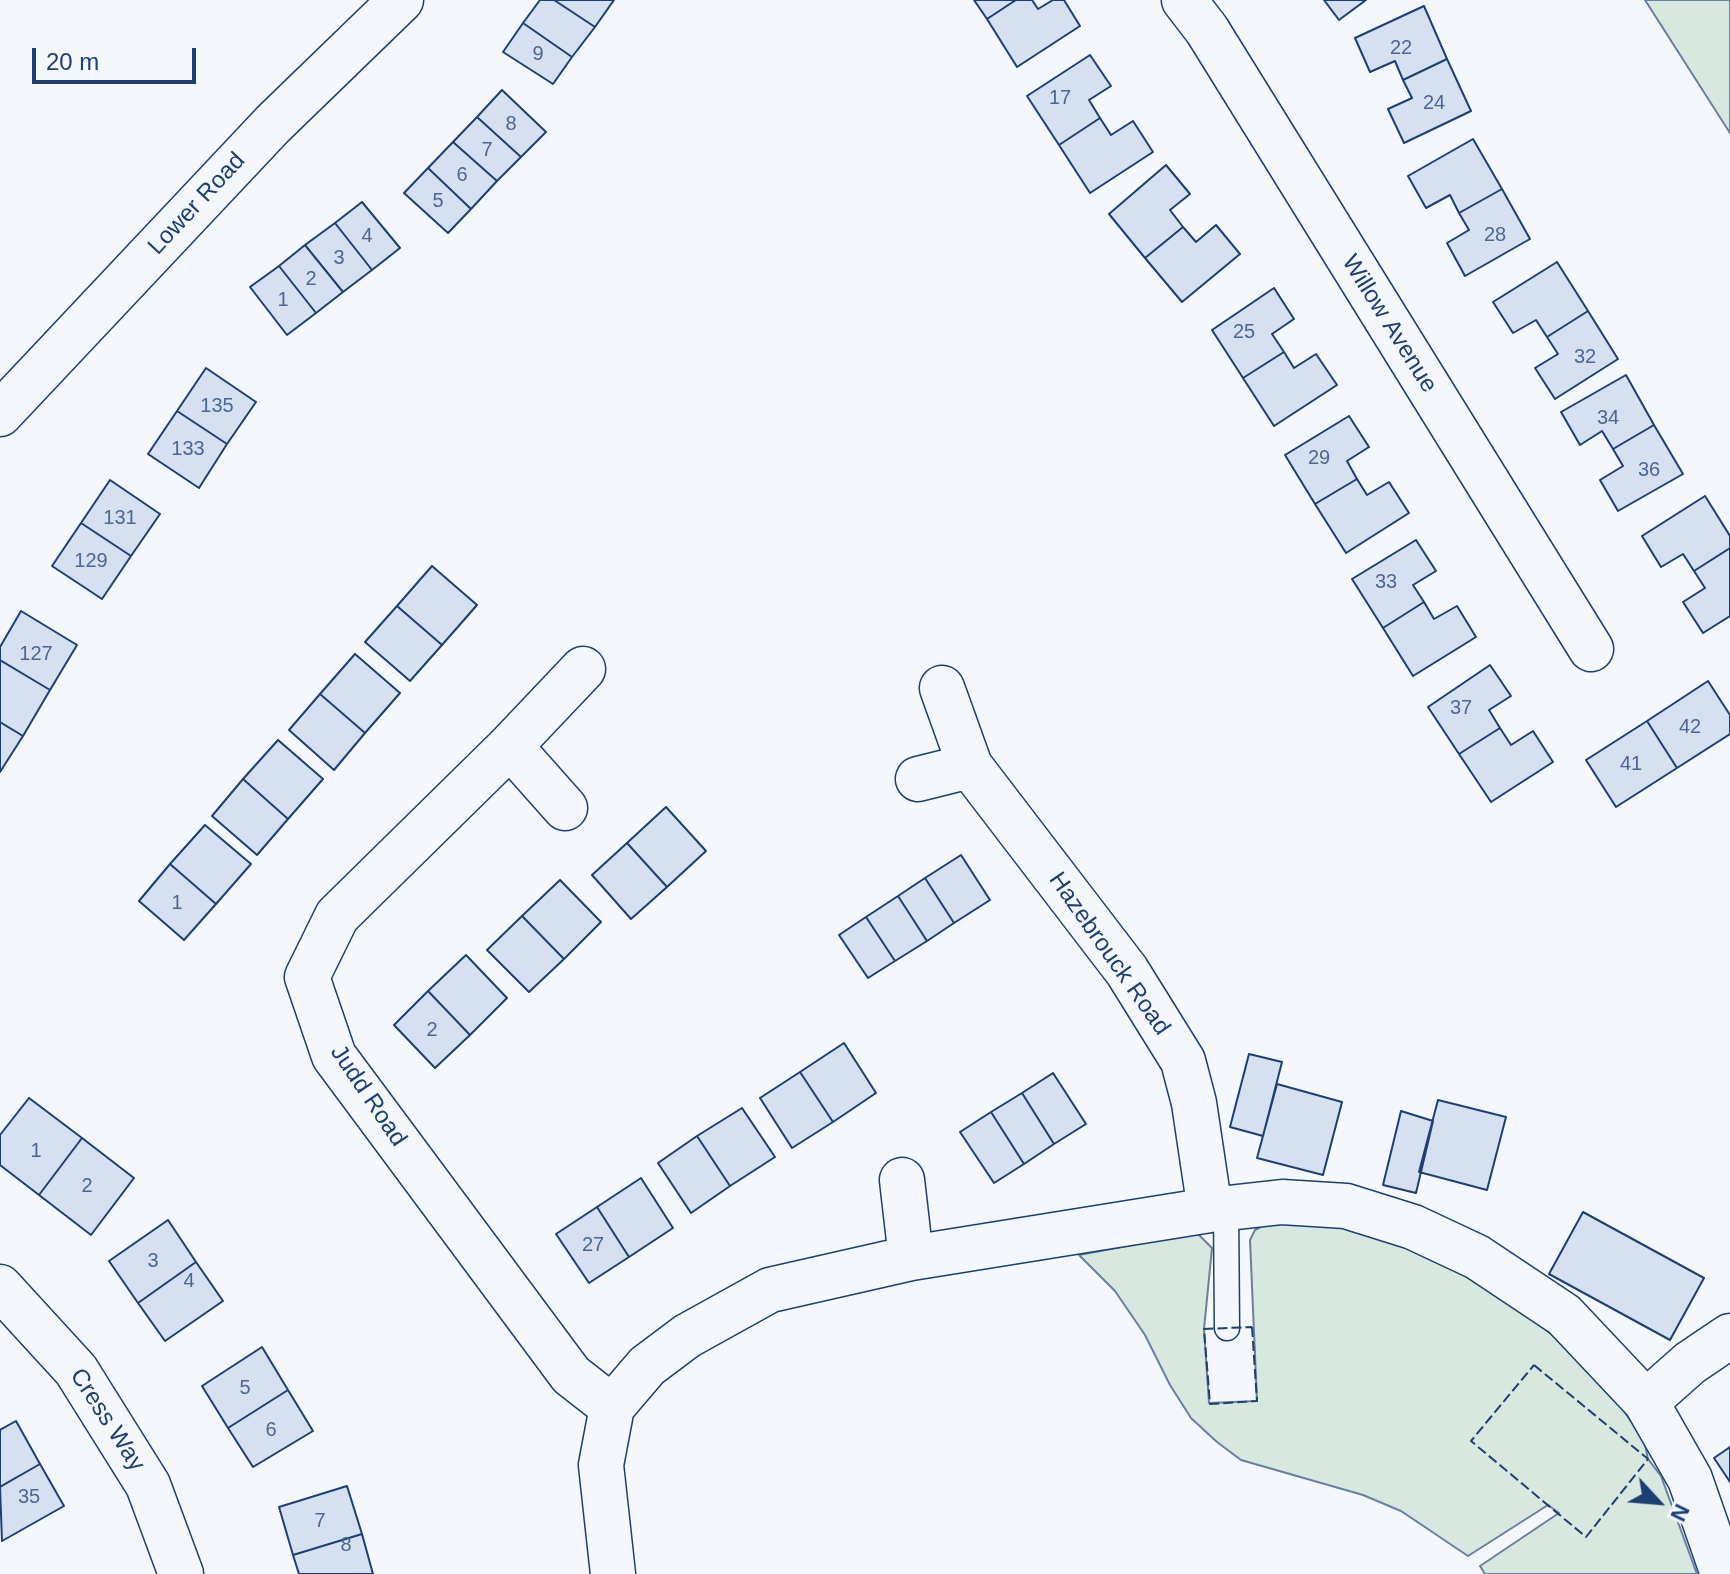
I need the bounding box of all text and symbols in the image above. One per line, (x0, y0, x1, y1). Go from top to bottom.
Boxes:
scale bar (36, 32, 200, 82)
house number: 22 (1390, 36, 1412, 60)
house number: 9 (532, 42, 544, 66)
text: 20 m (46, 48, 99, 75)
house number: 17 (1049, 86, 1071, 110)
house number: 24 (1423, 91, 1445, 115)
house number: 8 (505, 112, 517, 136)
house number: 7 (481, 138, 493, 162)
street label: Lower Road (142, 147, 252, 261)
house number: 6 (456, 163, 468, 187)
house number: 5 (432, 189, 444, 213)
house number: 28 (1484, 223, 1506, 247)
house number: 4 (361, 224, 373, 248)
house number: 3 (333, 246, 345, 270)
street label: Willow Avenue (1335, 250, 1443, 398)
house number: 2 (305, 267, 317, 291)
house number: 1 (277, 288, 289, 312)
house number: 25 (1233, 320, 1255, 344)
house number: 32 (1574, 345, 1596, 369)
house number: 135 (200, 394, 234, 418)
house number: 34 (1597, 406, 1619, 430)
house number: 133 (171, 437, 205, 461)
house number: 29 (1308, 446, 1330, 470)
house number: 36 (1638, 458, 1660, 482)
house number: 131 (103, 506, 137, 530)
house number: 129 (74, 549, 108, 573)
house number: 33 (1375, 570, 1397, 594)
house number: 127 (19, 642, 53, 666)
house number: 37 (1450, 696, 1472, 720)
house number: 42 (1679, 715, 1701, 739)
house number: 41 (1620, 752, 1642, 776)
street label: Hazebrouck Road (1042, 867, 1176, 1041)
house number: 1 (171, 891, 183, 915)
house number: 2 (426, 1018, 438, 1042)
street label: Judd Road (324, 1040, 412, 1152)
house number: 1 (30, 1139, 42, 1163)
house number: 2 (81, 1174, 93, 1198)
house number: 27 (582, 1233, 604, 1257)
house number: 3 (147, 1249, 159, 1273)
house number: 4 (183, 1269, 195, 1293)
street label: Cress Way (63, 1363, 151, 1477)
house number: 5 (239, 1376, 251, 1400)
house number: 6 (265, 1418, 277, 1442)
north arrow (1618, 1462, 1698, 1542)
house number: 35 (18, 1485, 40, 1509)
text: N (1665, 1500, 1695, 1525)
house number: 7 (314, 1509, 326, 1533)
house number: 8 (340, 1533, 352, 1557)

